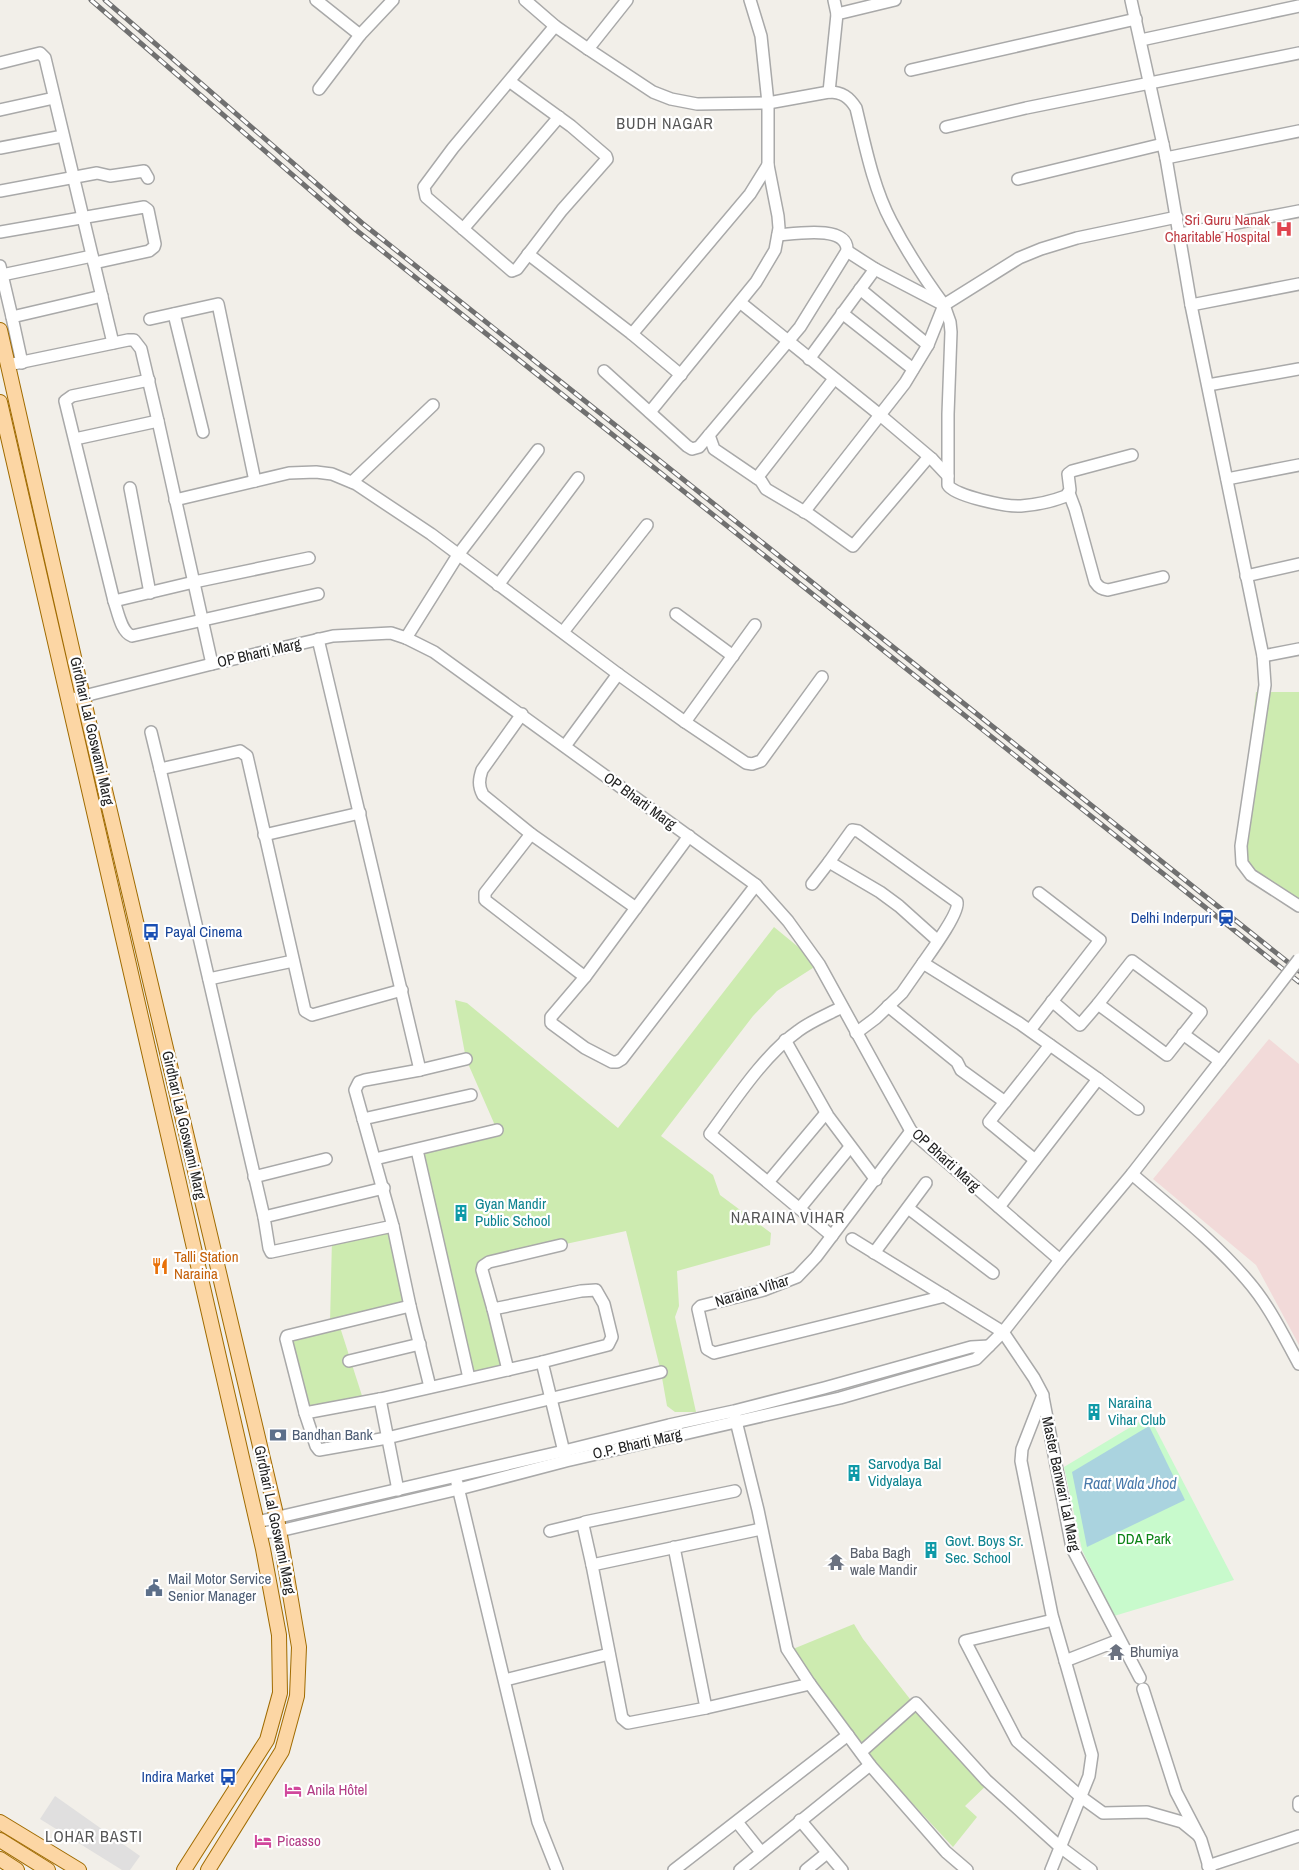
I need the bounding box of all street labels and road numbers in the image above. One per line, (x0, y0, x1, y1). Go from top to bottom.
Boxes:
street label: OP Bharti Marg (215, 633, 303, 672)
street label: Girdhari Lal Goswami Marg (65, 655, 120, 807)
street label: OP Bharti Marg (600, 767, 681, 834)
street label: Girdhari Lal Goswami Marg (157, 1049, 212, 1201)
street label: OP Bharti Marg (908, 1123, 985, 1196)
street label: Naraina Vihar (712, 1269, 791, 1312)
street label: Master Banwari Lal Marg (1037, 1415, 1086, 1553)
street label: O.P. Bharti Marg (590, 1423, 684, 1464)
street label: Girdhari Lal Goswami Marg (249, 1443, 302, 1596)

